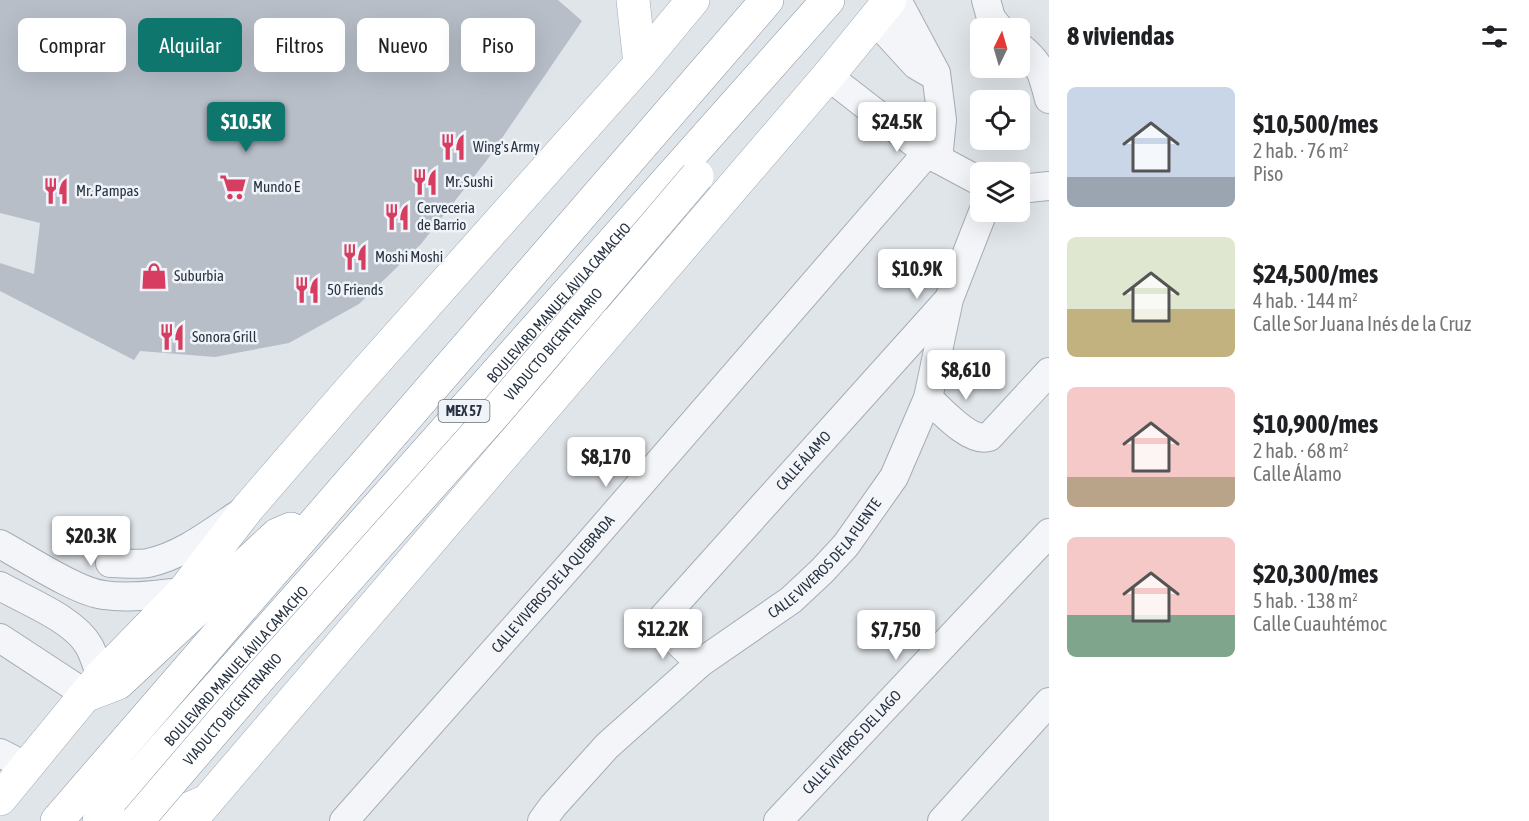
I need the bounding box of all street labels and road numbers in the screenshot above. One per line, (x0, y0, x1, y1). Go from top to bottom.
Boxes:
street label: BOULEVARD MANUEL ÁVILA CAMACHO (483, 219, 634, 386)
street label: VIADUCTO BICENTENARIO (501, 284, 606, 404)
road number: MEX 57 (438, 400, 490, 422)
street label: CALLE ÁLAMO (772, 427, 834, 494)
street label: CALLE VIVEROS DE LA FUENTE (764, 494, 885, 621)
street label: CALLE VIVEROS DE LA QUEBRADA (488, 511, 618, 656)
street label: BOULEVARD MANUEL ÁVILA CAMACHO (161, 582, 312, 749)
street label: VIADUCTO BICENTENARIO (180, 650, 285, 768)
street label: CALLE VIVEROS DEL LAGO (799, 686, 905, 797)

